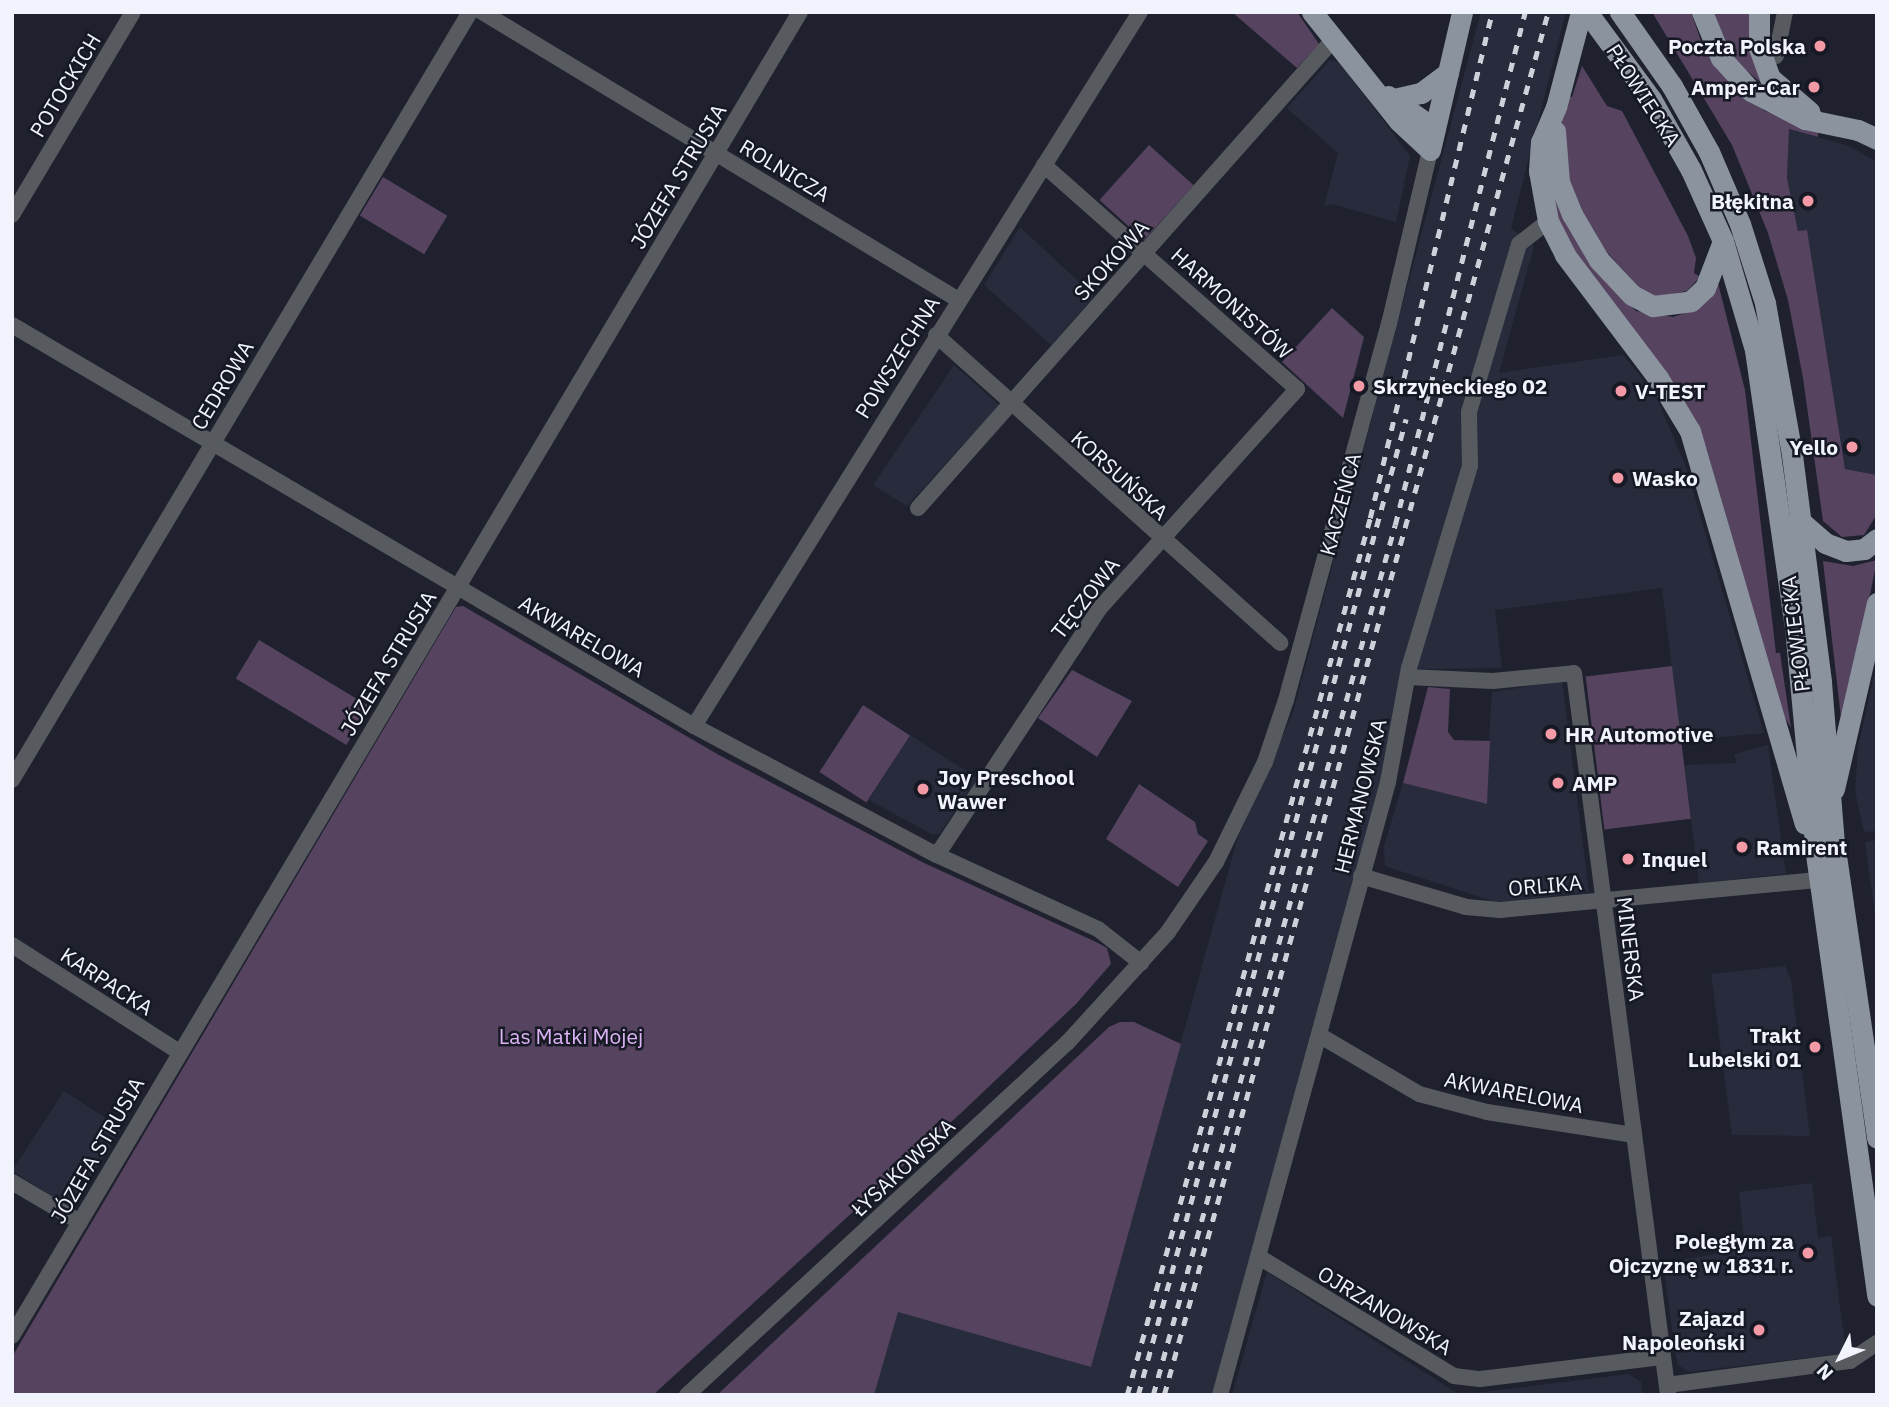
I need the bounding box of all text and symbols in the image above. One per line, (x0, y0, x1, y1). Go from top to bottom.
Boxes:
street label: POTOCKICH (24, 29, 106, 141)
place label: Poczta Polska (1668, 33, 1806, 59)
marker: Poczta Polska (1812, 38, 1828, 54)
street label: PŁOWIECKA (1602, 39, 1686, 151)
place label: Amper-Car (1691, 74, 1800, 100)
marker: Amper-Car (1806, 79, 1822, 95)
street label: JÓZEFA STRUSIA (625, 99, 731, 253)
street label: ROLNICZA (735, 133, 835, 207)
place label: Błękitna (1711, 188, 1794, 214)
marker: Błękitna (1800, 193, 1816, 209)
street label: SKOKOWA (1068, 215, 1154, 305)
street label: HARMONISTÓW (1166, 242, 1298, 364)
street label: POWSZECHNA (849, 291, 945, 423)
street label: CEDROWA (186, 336, 258, 434)
place label: Skrzyneckiego 02 (1373, 373, 1547, 399)
marker: Skrzyneckiego 02 (1351, 378, 1367, 394)
place label: V-TEST (1635, 378, 1706, 404)
marker: V-TEST (1613, 383, 1629, 399)
street label: KORSUŃSKA (1066, 425, 1174, 525)
place label: Yello (1789, 434, 1838, 460)
marker: Yello (1844, 439, 1860, 455)
street label: KACZEŃCA (1314, 450, 1366, 558)
place label: Wasko (1632, 465, 1698, 491)
marker: Wasko (1610, 470, 1626, 486)
street label: TĘCZOWA (1045, 552, 1125, 644)
street label: PŁOWIECKA (1775, 574, 1815, 694)
street label: JÓZEFA STRUSIA (335, 586, 441, 740)
street label: AKWARELOWA (515, 590, 649, 682)
street label: HERMANOWSKA (1329, 716, 1391, 876)
place label: HR Automotive (1565, 721, 1713, 747)
marker: HR Automotive (1543, 726, 1559, 742)
place label: Joy Preschool Wawer (937, 764, 1074, 814)
place label: AMP (1572, 770, 1617, 796)
marker: AMP (1550, 775, 1566, 791)
marker: Joy Preschool Wawer (915, 781, 931, 797)
place label: Ramirent (1756, 834, 1847, 860)
marker: Ramirent (1734, 839, 1750, 855)
place label: Inquel (1642, 846, 1707, 872)
marker: Inquel (1620, 851, 1636, 867)
street label: ORLIKA (1507, 869, 1583, 901)
street label: MINERSKA (1612, 895, 1650, 1003)
street label: KARPACKA (56, 942, 158, 1020)
place label: Trakt Lubelski 01 (1688, 1022, 1801, 1072)
park label: Las Matki Mojej (499, 1023, 643, 1049)
marker: Trakt Lubelski 01 (1807, 1039, 1823, 1055)
street label: AKWARELOWA (1442, 1066, 1586, 1118)
street label: JÓZEFA STRUSIA (45, 1073, 149, 1227)
street label: ŁYSAKOWSKA (846, 1113, 960, 1221)
place label: Poległym za Ojczyznę w 1831 r. (1609, 1228, 1794, 1278)
marker: Poległym za Ojczyznę w 1831 r. (1800, 1245, 1816, 1261)
street label: OJRZANOWSKA (1313, 1260, 1457, 1360)
place label: Zajazd Napoleoński (1622, 1305, 1745, 1355)
marker: Zajazd Napoleoński (1751, 1322, 1767, 1338)
north arrow (1805, 1323, 1875, 1393)
text: N (1811, 1359, 1838, 1386)

